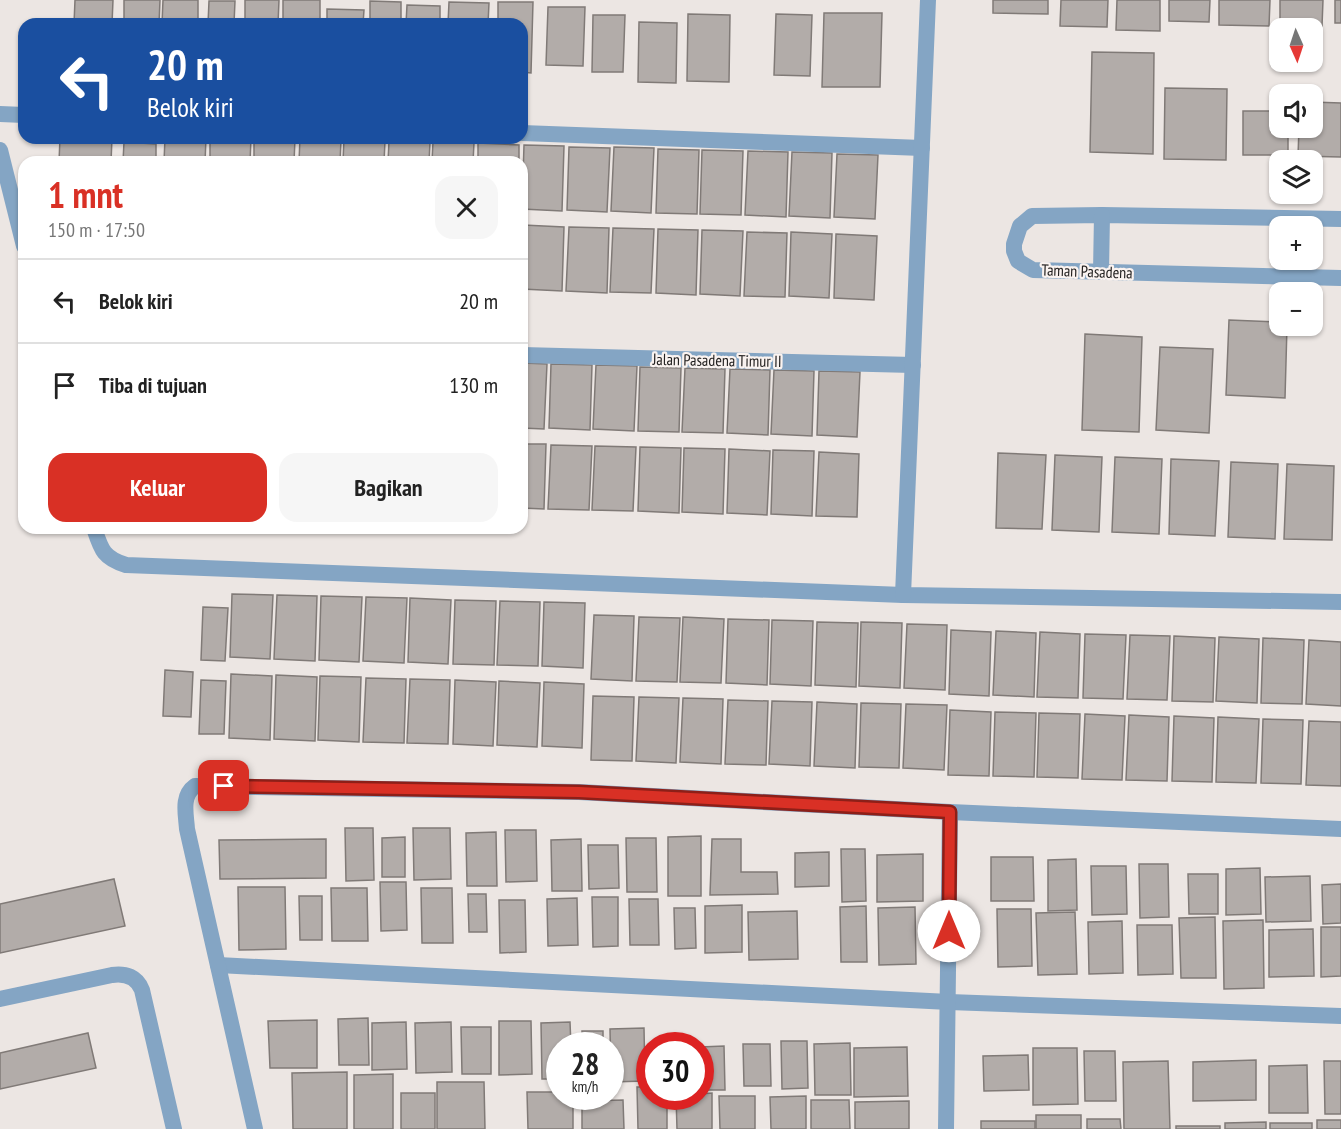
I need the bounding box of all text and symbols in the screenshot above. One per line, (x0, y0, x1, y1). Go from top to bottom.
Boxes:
north arrow (1269, 18, 1323, 72)
map controls (1269, 18, 1323, 336)
text: 20 m (147, 37, 224, 92)
icon: left (48, 42, 126, 120)
button: sound (1269, 84, 1323, 138)
text: Belok kiri (147, 90, 234, 124)
button: layers (1269, 150, 1323, 204)
text: 1 mnt (48, 171, 123, 218)
button: close (435, 176, 498, 239)
button: + (1269, 216, 1323, 270)
text: 150 m · 17:50 (48, 217, 145, 243)
street label: Taman Pasadena (1041, 259, 1133, 283)
button: − (1269, 282, 1323, 336)
icon: left (48, 285, 81, 318)
text: Belok kiri (99, 287, 173, 315)
text: 20 m (459, 287, 498, 315)
street label: Jalan Pasadena Timur II (651, 349, 782, 371)
icon: arrive (48, 369, 81, 402)
text: Tiba di tujuan (99, 371, 207, 399)
text: 130 m (449, 371, 498, 399)
button: Keluar (48, 453, 267, 522)
button: Bagikan (279, 453, 498, 522)
pin (198, 760, 249, 811)
icon: arrive (207, 769, 240, 802)
position arrow (917, 899, 981, 963)
speed limit sign: 30 (636, 1032, 714, 1110)
text: 28 (571, 1044, 599, 1083)
text: km/h (572, 1077, 598, 1096)

